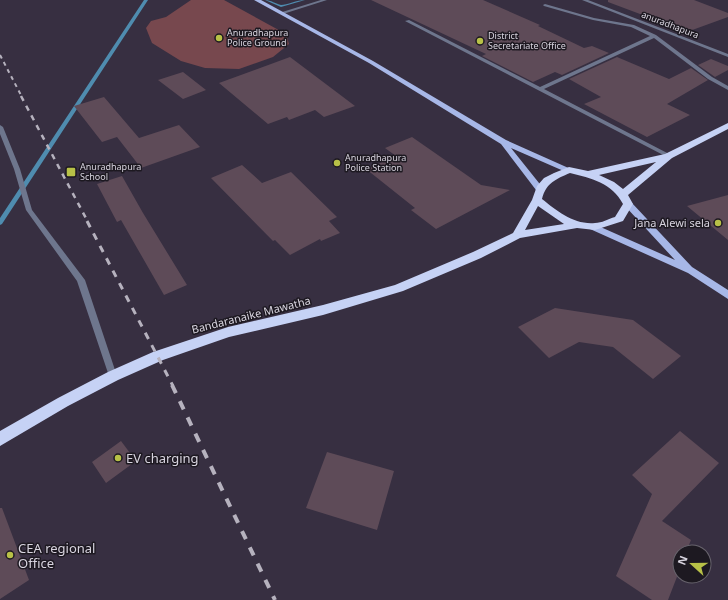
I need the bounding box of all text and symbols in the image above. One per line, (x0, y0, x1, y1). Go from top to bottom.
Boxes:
street label: anuradhapura (640, 8, 701, 41)
place label: Anuradhapura Police Ground (227, 26, 288, 49)
place label: District Secretariate Office (488, 29, 566, 52)
marker: Anuradhapura Police Ground (214, 33, 224, 43)
marker: District Secretariate Office (475, 36, 485, 46)
place label: Anuradhapura Police Station (345, 151, 406, 174)
marker: Anuradhapura Police Station (332, 158, 342, 168)
place label: Anuradhapura School (80, 160, 141, 183)
marker: Anuradhapura School (65, 166, 77, 178)
place label: Jana Alewi sela (633, 215, 710, 230)
marker: Jana Alewi sela (713, 218, 723, 228)
street label: Bandaranaike Mawatha (190, 292, 312, 337)
place label: EV charging (126, 449, 199, 467)
marker: EV charging (113, 453, 123, 463)
place label: CEA regional Office (18, 539, 95, 572)
north arrow (672, 544, 712, 584)
marker: CEA regional Office (5, 550, 15, 560)
text: N (674, 553, 691, 567)

